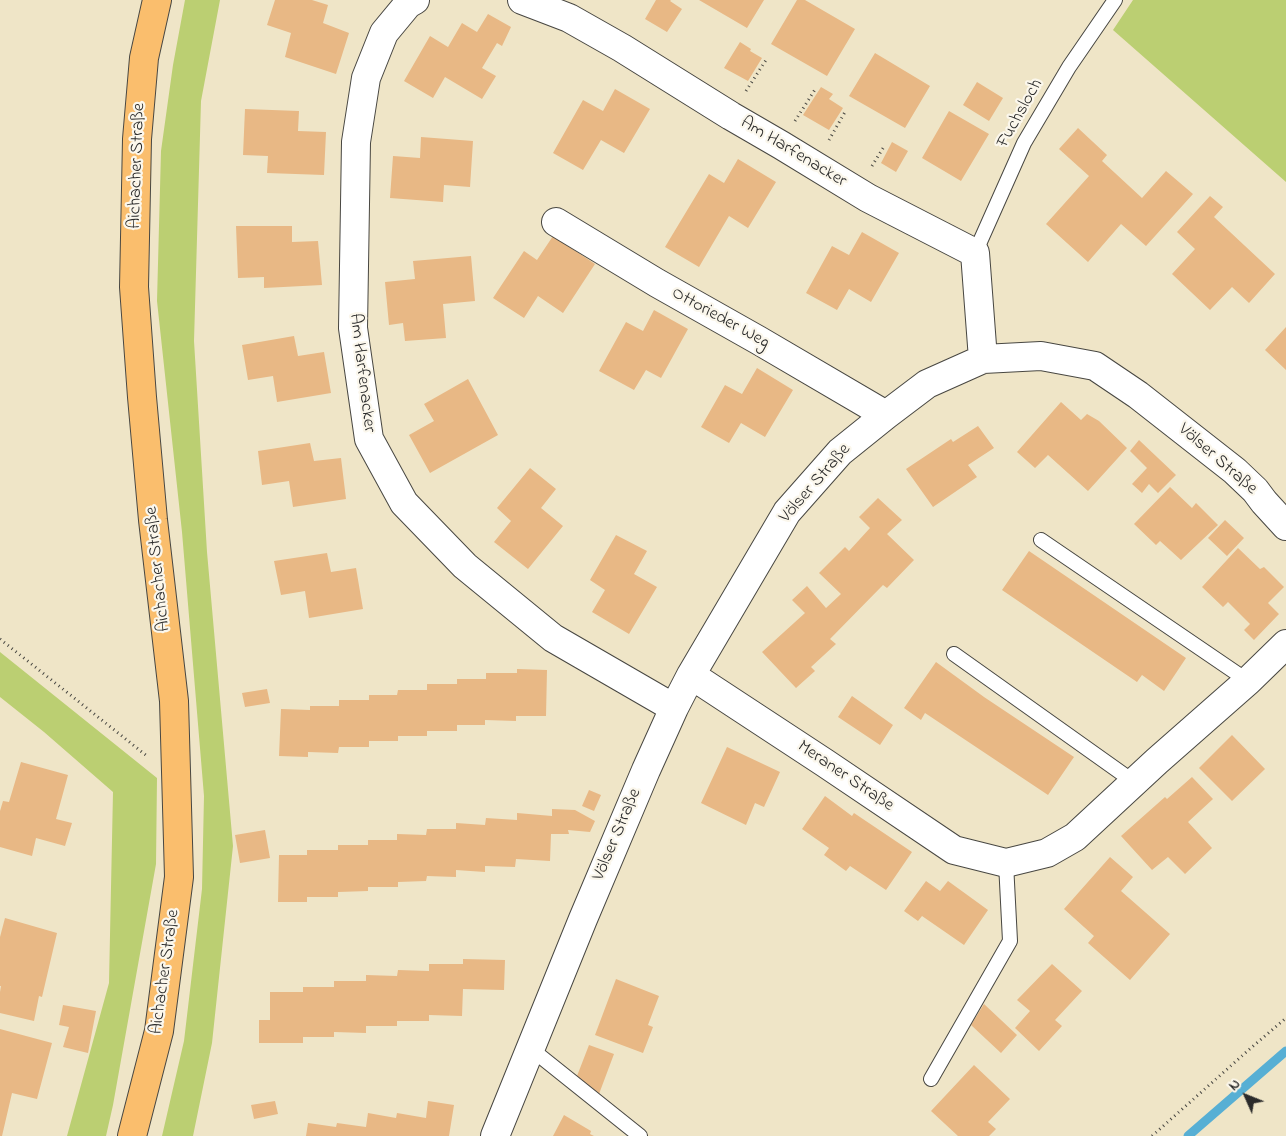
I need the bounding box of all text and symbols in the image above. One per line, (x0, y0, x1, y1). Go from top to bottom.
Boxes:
street label: Fuchsloch (993, 76, 1049, 152)
street label: Aichacher Straße (125, 103, 151, 229)
street label: Am Harfenacker (736, 113, 850, 193)
street label: Ottorieder Weg (667, 283, 773, 355)
street label: Am Harfenacker (343, 312, 379, 434)
street label: Völser Straße (1173, 420, 1261, 500)
street label: Völser Straße (776, 440, 856, 528)
street label: Aichacher Straße (142, 505, 176, 633)
street label: Meraner Straße (793, 737, 897, 817)
street label: Völser Straße (589, 786, 647, 884)
street label: Aichacher Straße (147, 908, 185, 1036)
north arrow (1221, 1071, 1271, 1121)
text: N (1224, 1075, 1246, 1096)

